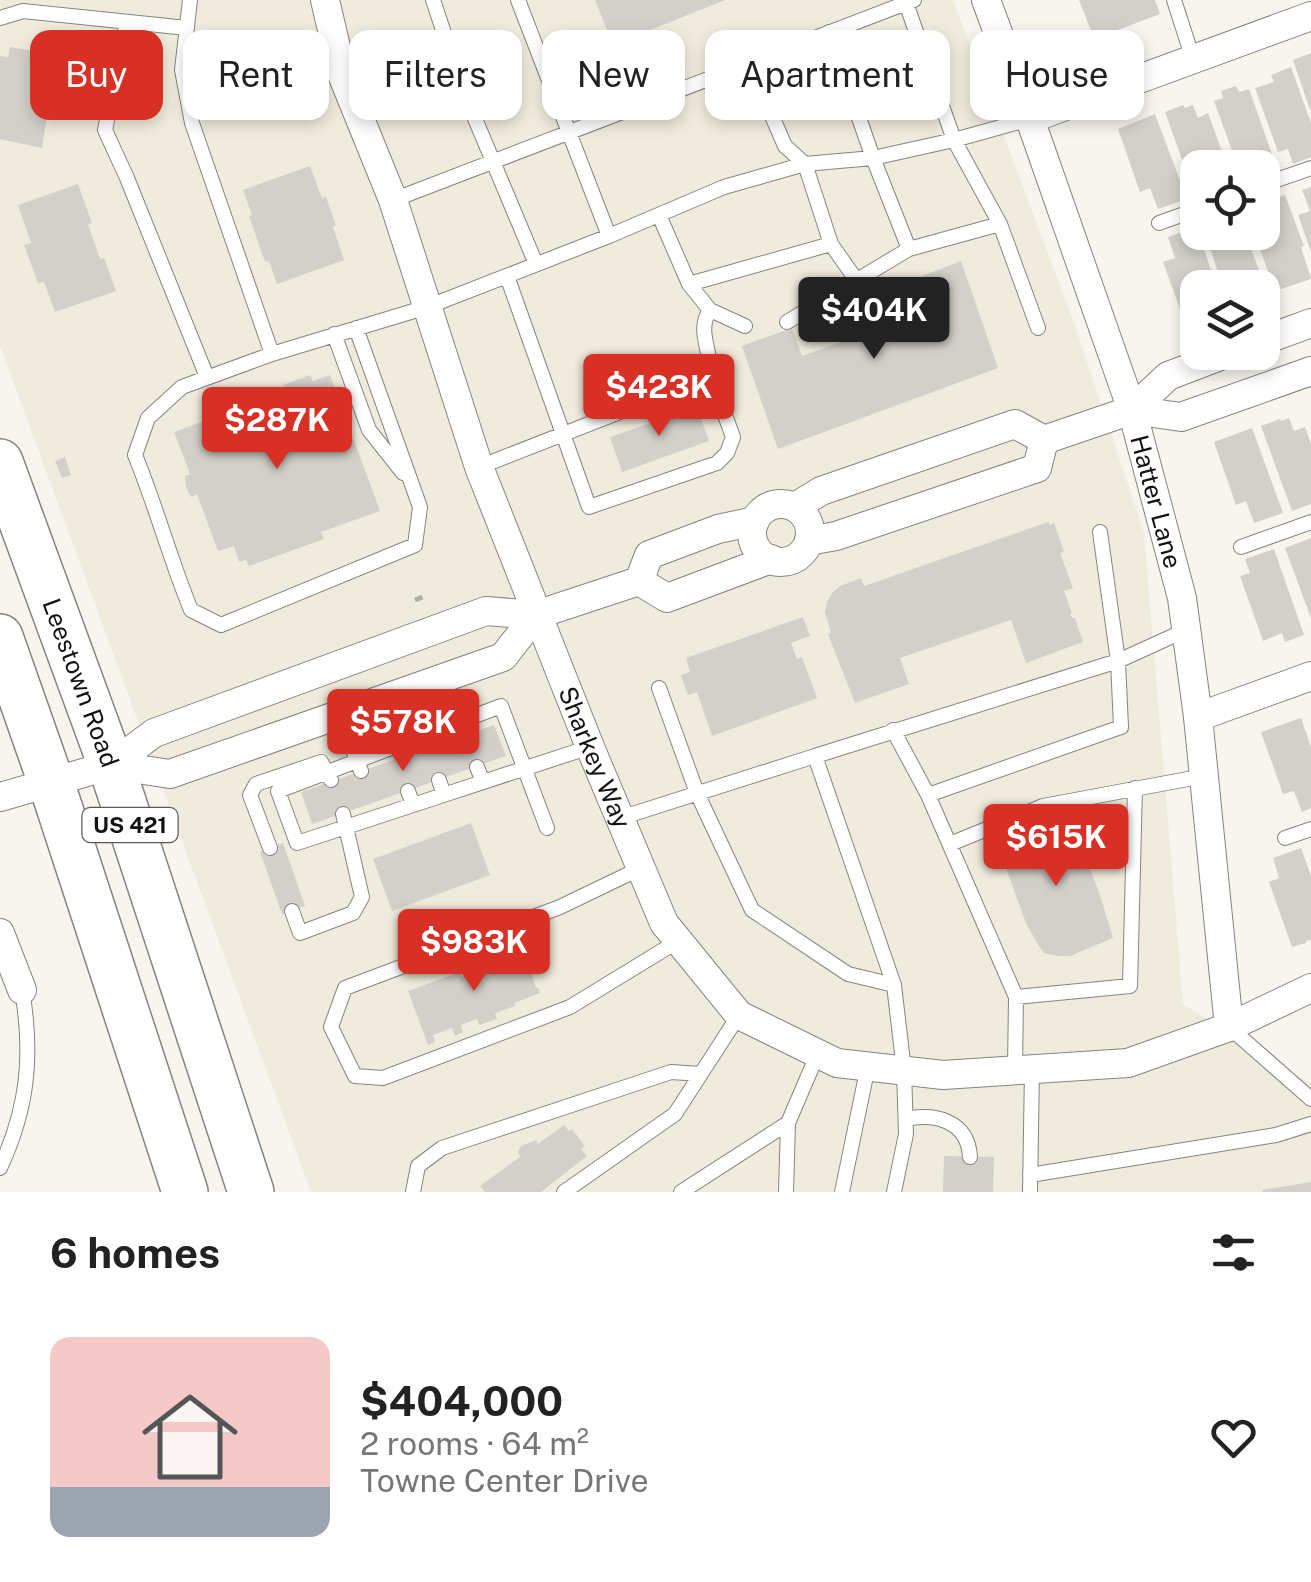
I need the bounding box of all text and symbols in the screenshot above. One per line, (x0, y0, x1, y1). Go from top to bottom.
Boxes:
chip: Buy (30, 30, 163, 120)
chip: Rent (183, 30, 329, 120)
chip: Filters (349, 30, 522, 120)
chip: New (542, 30, 685, 120)
chip: Apartment (705, 30, 950, 120)
chip: House (970, 30, 1144, 120)
map controls (1180, 150, 1280, 370)
button: locate (1180, 150, 1280, 250)
button: layers (1180, 270, 1280, 370)
pin: $404K (804, 277, 944, 362)
text: $404K (820, 291, 928, 328)
pin: $423K (589, 354, 729, 439)
text: $423K (605, 368, 713, 405)
pin: $287K (207, 387, 347, 472)
text: $287K (224, 401, 330, 438)
street label: Hatter Lane (1124, 432, 1188, 572)
street label: Leestown Road (36, 594, 125, 771)
street label: Sharkey Way (553, 682, 637, 833)
pin: $578K (333, 689, 473, 774)
text: $578K (349, 703, 457, 740)
pin: $615K (986, 804, 1126, 889)
road number: US 421 (82, 808, 178, 842)
text: $615K (1005, 818, 1107, 855)
pin: $983K (404, 909, 544, 994)
text: $983K (420, 923, 528, 960)
icon: filters (1206, 1225, 1261, 1280)
text: 6 homes (50, 1228, 220, 1277)
text: $404,000 (360, 1376, 563, 1425)
icon: home (130, 1377, 250, 1497)
icon: heart (1206, 1410, 1261, 1465)
text: 2 rooms · 64 m² (360, 1425, 589, 1462)
text: Towne Center Drive (360, 1462, 649, 1499)

